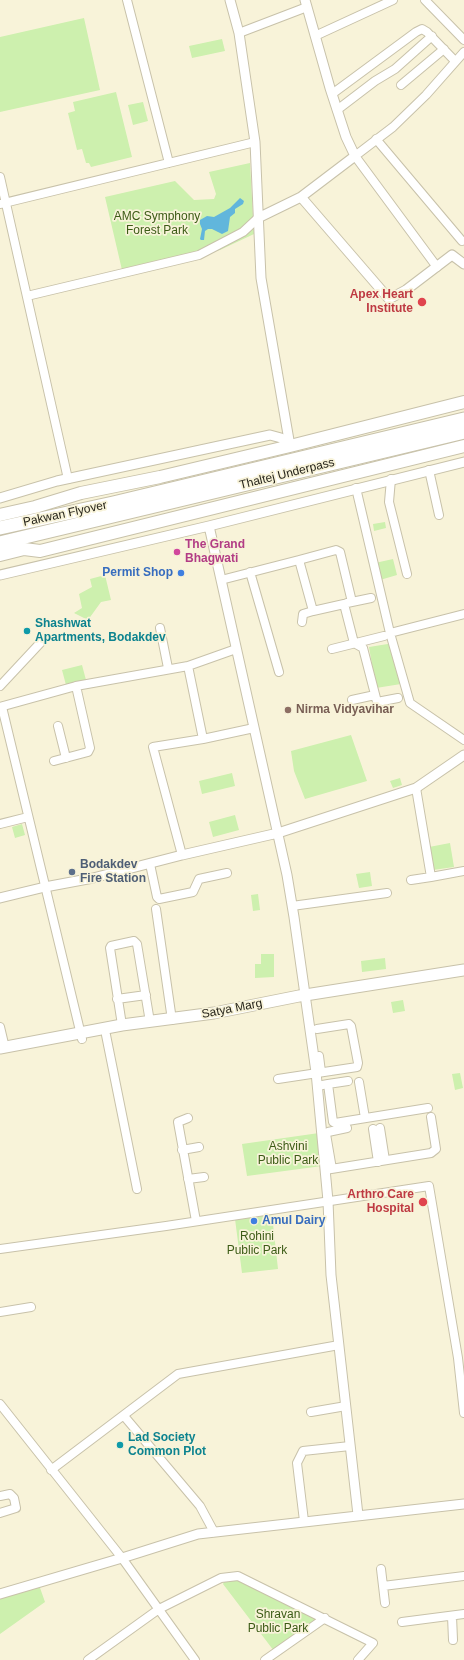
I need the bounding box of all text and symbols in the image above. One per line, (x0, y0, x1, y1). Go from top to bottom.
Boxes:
park label: AMC Symphony Forest Park (114, 210, 200, 238)
place label: Apex Heart Institute (350, 288, 413, 316)
marker: Apex Heart Institute (416, 296, 428, 308)
street label: Thaltej Underpass (238, 455, 336, 493)
street label: Pakwan Flyover (22, 498, 108, 530)
place label: The Grand Bhagwati (185, 538, 245, 566)
marker: The Grand Bhagwati (172, 547, 182, 557)
place label: Permit Shop (102, 566, 173, 580)
marker: Permit Shop (176, 568, 186, 578)
place label: Shashwat Apartments, Bodakdev (35, 617, 166, 645)
marker: Shashwat Apartments, Bodakdev (22, 626, 32, 636)
place label: Nirma Vidyavihar (296, 703, 394, 717)
marker: Nirma Vidyavihar (283, 705, 293, 715)
place label: Bodakdev Fire Station (80, 858, 146, 886)
marker: Bodakdev Fire Station (67, 867, 77, 877)
street label: Satya Marg (201, 996, 263, 1022)
park label: Ashvini Public Park (258, 1140, 318, 1168)
place label: Arthro Care Hospital (347, 1188, 414, 1216)
marker: Arthro Care Hospital (417, 1196, 429, 1208)
place label: Amul Dairy (262, 1214, 325, 1228)
marker: Amul Dairy (249, 1216, 259, 1226)
park label: Rohini Public Park (227, 1230, 287, 1258)
place label: Lad Society Common Plot (128, 1431, 206, 1459)
marker: Lad Society Common Plot (115, 1440, 125, 1450)
park label: Shravan Public Park (248, 1608, 308, 1636)

